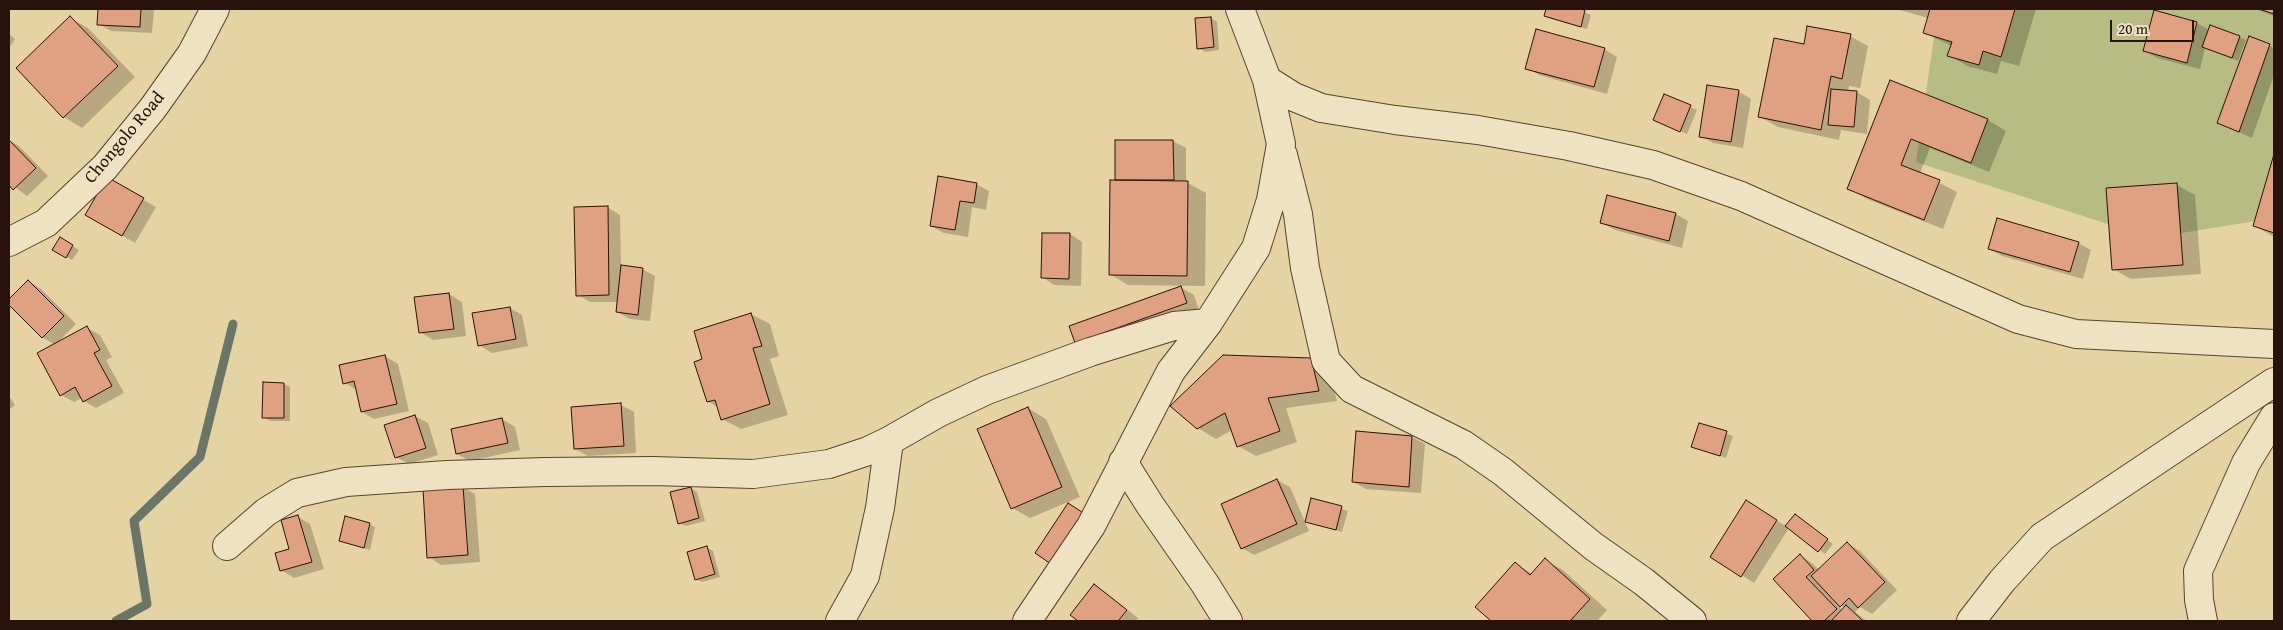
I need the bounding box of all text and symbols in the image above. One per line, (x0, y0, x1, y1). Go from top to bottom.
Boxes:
scale bar (2113, 10, 2197, 42)
text: 20 m (2118, 18, 2148, 39)
street label: Chongolo Road (80, 88, 170, 188)

